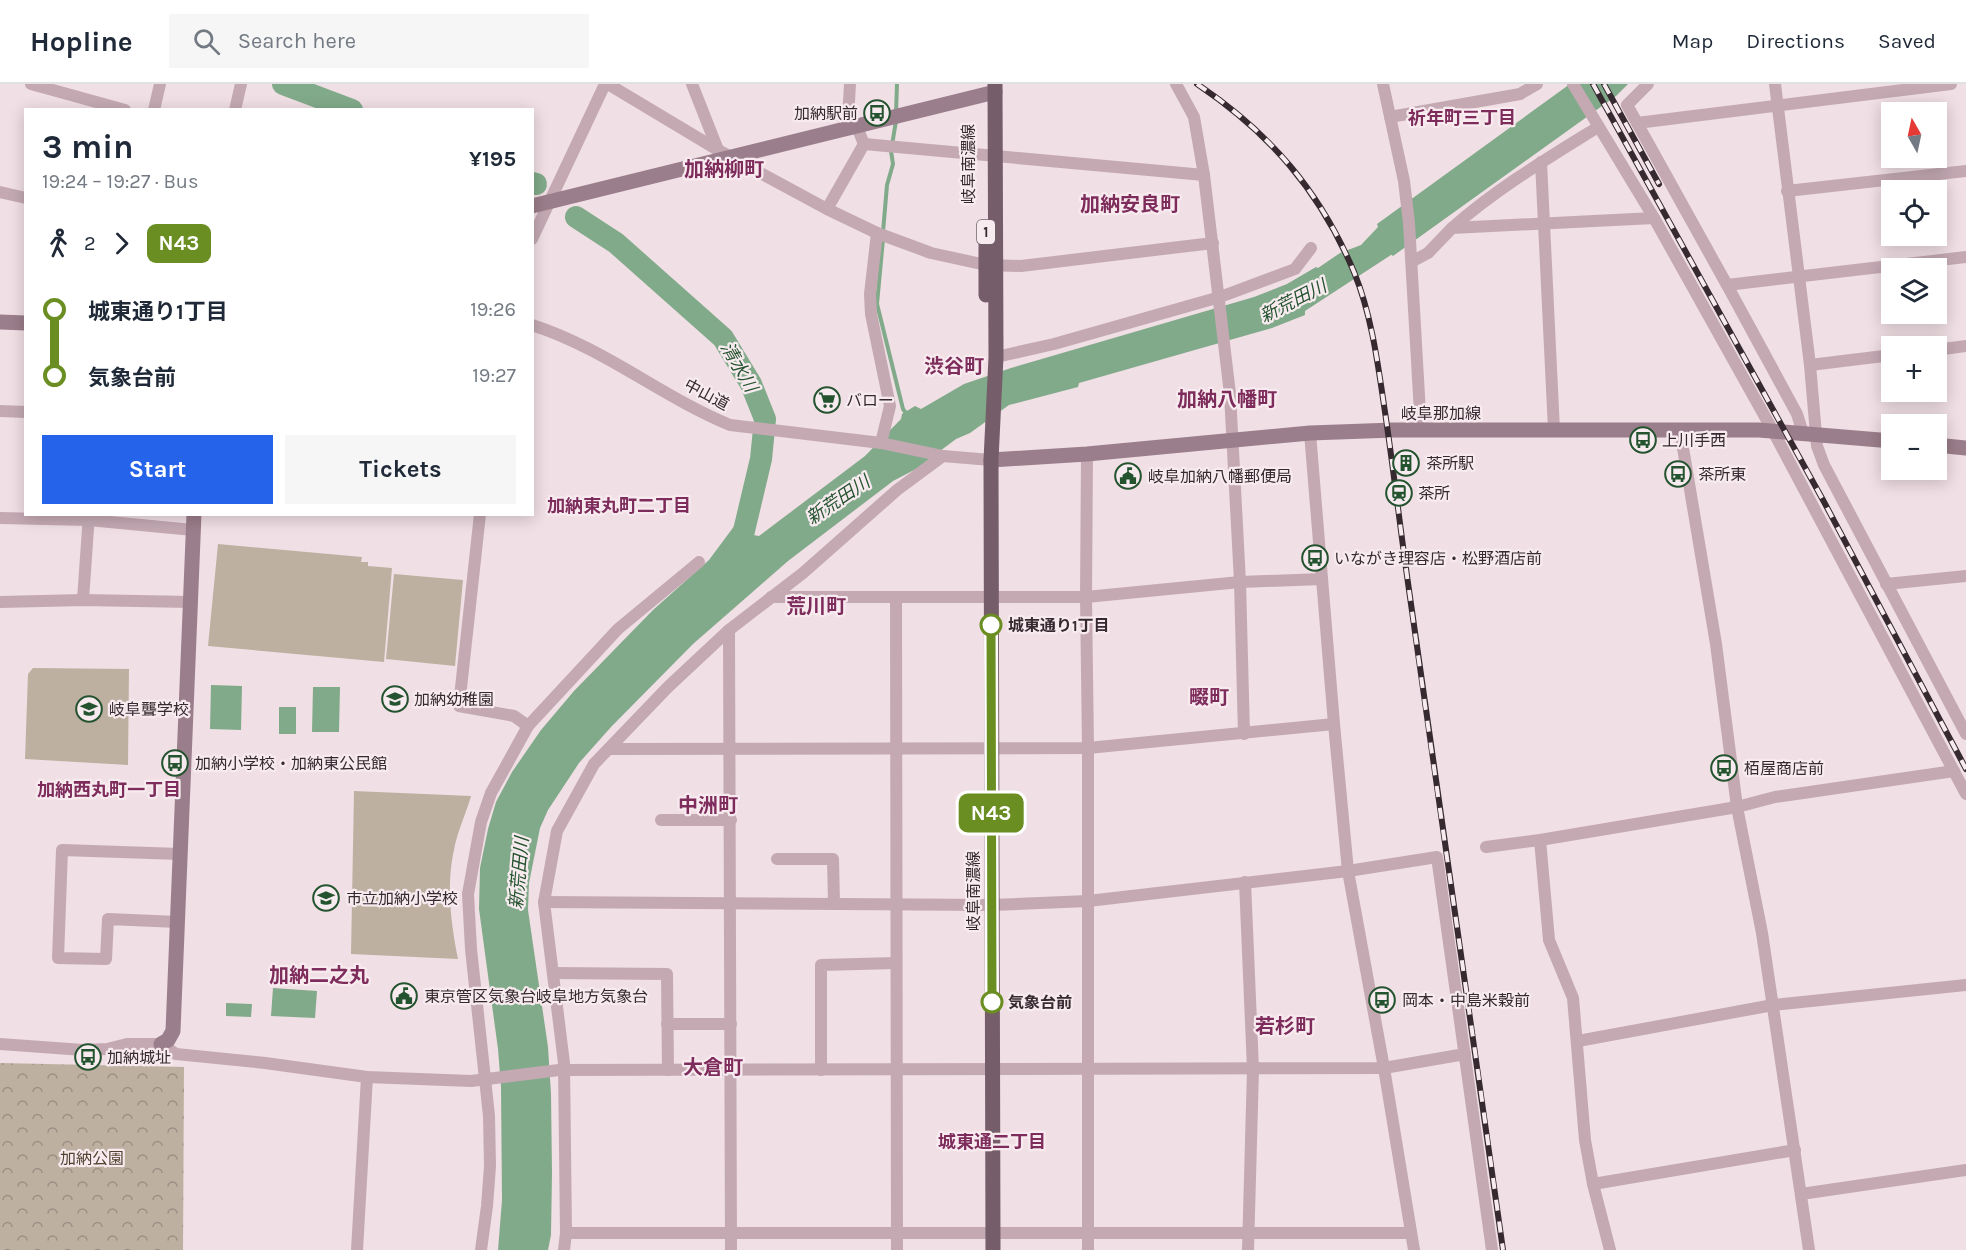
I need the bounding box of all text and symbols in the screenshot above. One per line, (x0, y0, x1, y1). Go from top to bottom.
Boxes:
search box (169, 14, 589, 68)
text: Hopline (30, 25, 133, 58)
icon: search (190, 25, 223, 58)
text: Search here (238, 28, 356, 54)
text: Map (1672, 29, 1713, 53)
text: Directions (1746, 29, 1845, 53)
text: Saved (1878, 29, 1936, 53)
bus stop icon: 加納駅前 (862, 98, 892, 128)
north arrow (1881, 102, 1947, 168)
map controls (1881, 102, 1947, 480)
place label: 加納駅前 (794, 104, 858, 123)
district label: 祈年町三丁目 (1408, 107, 1516, 129)
street label: 岐阜南濃線 (959, 124, 978, 204)
text: 3 min (42, 128, 134, 166)
text: ¥195 (469, 146, 516, 172)
district label: 加納柳町 (684, 158, 764, 181)
text: 19:24 – 19:27 · Bus (42, 170, 198, 193)
button: locate (1881, 180, 1947, 246)
district label: 加納安良町 (1080, 193, 1180, 216)
road number: 1 (977, 220, 995, 244)
icon: walk (42, 227, 75, 260)
icon: forward (105, 227, 138, 260)
text: N43 (159, 231, 199, 255)
text: 2 (84, 232, 96, 255)
button: layers (1881, 258, 1947, 324)
water label: 新荒田川 (1256, 274, 1332, 327)
text: 19:26 (470, 298, 516, 321)
text: 城東通り1丁目 (88, 299, 228, 325)
button: + (1881, 336, 1947, 402)
water label: 清水川 (716, 338, 763, 398)
district label: 渋谷町 (924, 355, 984, 378)
text: 19:27 (472, 364, 516, 387)
text: 気象台前 (88, 365, 176, 391)
street label: 中山道 (681, 375, 732, 414)
supermarket icon: バロー (812, 385, 842, 415)
district label: 加納八幡町 (1177, 388, 1277, 411)
place label: バロー (846, 391, 894, 410)
street label: 岐阜那加線 (1401, 404, 1481, 423)
button: − (1881, 414, 1947, 480)
bus stop icon: 上川手西 (1628, 425, 1658, 455)
place label: 上川手西 (1662, 431, 1726, 450)
button: Start (42, 435, 273, 504)
button: Tickets (285, 435, 516, 504)
building icon: 茶所駅 (1391, 448, 1421, 478)
place label: 茶所駅 (1426, 454, 1474, 473)
bus stop icon: 茶所東 (1663, 459, 1693, 489)
public building icon: 岐阜加納八幡郵便局 (1113, 461, 1143, 491)
place label: 茶所東 (1698, 465, 1746, 484)
place label: 岐阜加納八幡郵便局 (1148, 467, 1292, 486)
water label: 新荒田川 (802, 470, 876, 529)
station icon: 茶所 (1384, 478, 1414, 508)
place label: 茶所 (1418, 484, 1450, 503)
district label: 加納東丸町二丁目 (547, 495, 691, 517)
bus stop icon: いながき理容店・松野酒店前 (1300, 543, 1330, 573)
place label: いながき理容店・松野酒店前 (1334, 549, 1542, 568)
district label: 荒川町 (786, 595, 846, 618)
marker: 城東通り1丁目 (980, 614, 1002, 636)
place label: 城東通り1丁目 (1008, 616, 1110, 635)
school or university icon: 加納幼稚園 (380, 684, 410, 714)
district label: 畷町 (1189, 686, 1229, 709)
place label: 加納幼稚園 (414, 690, 494, 709)
school or university icon: 岐阜聾学校 (74, 694, 104, 724)
place label: 岐阜聾学校 (109, 700, 189, 719)
bus stop icon: 加納小学校・加納東公民館 (160, 748, 190, 778)
bus stop icon: 栢屋商店前 (1709, 753, 1739, 783)
place label: 加納小学校・加納東公民館 (195, 754, 387, 773)
place label: 栢屋商店前 (1744, 759, 1824, 778)
district label: 加納西丸町一丁目 (37, 779, 181, 801)
district label: 中洲町 (678, 794, 738, 817)
line badge: N43 (956, 794, 1026, 832)
text: N43 (971, 801, 1011, 825)
water label: 新荒田川 (505, 834, 533, 910)
street label: 岐阜南濃線 (964, 851, 983, 931)
school or university icon: 市立加納小学校 (311, 883, 341, 913)
place label: 市立加納小学校 (346, 889, 458, 908)
district label: 加納二之丸 (269, 964, 369, 987)
public building icon: 東京管区気象台岐阜地方気象台 (389, 981, 419, 1011)
bus stop icon: 岡本・中島米穀前 (1367, 985, 1397, 1015)
place label: 東京管区気象台岐阜地方気象台 (424, 987, 648, 1006)
marker: 気象台前 (981, 991, 1003, 1013)
place label: 岡本・中島米穀前 (1402, 991, 1530, 1010)
place label: 気象台前 (1008, 993, 1072, 1012)
district label: 若杉町 (1255, 1015, 1315, 1038)
bus stop icon: 加納城址 (73, 1042, 103, 1072)
place label: 加納城址 (107, 1048, 171, 1067)
district label: 大倉町 (683, 1056, 743, 1079)
district label: 城東通二丁目 (938, 1131, 1046, 1153)
park label: 加納公園 (60, 1149, 124, 1168)

